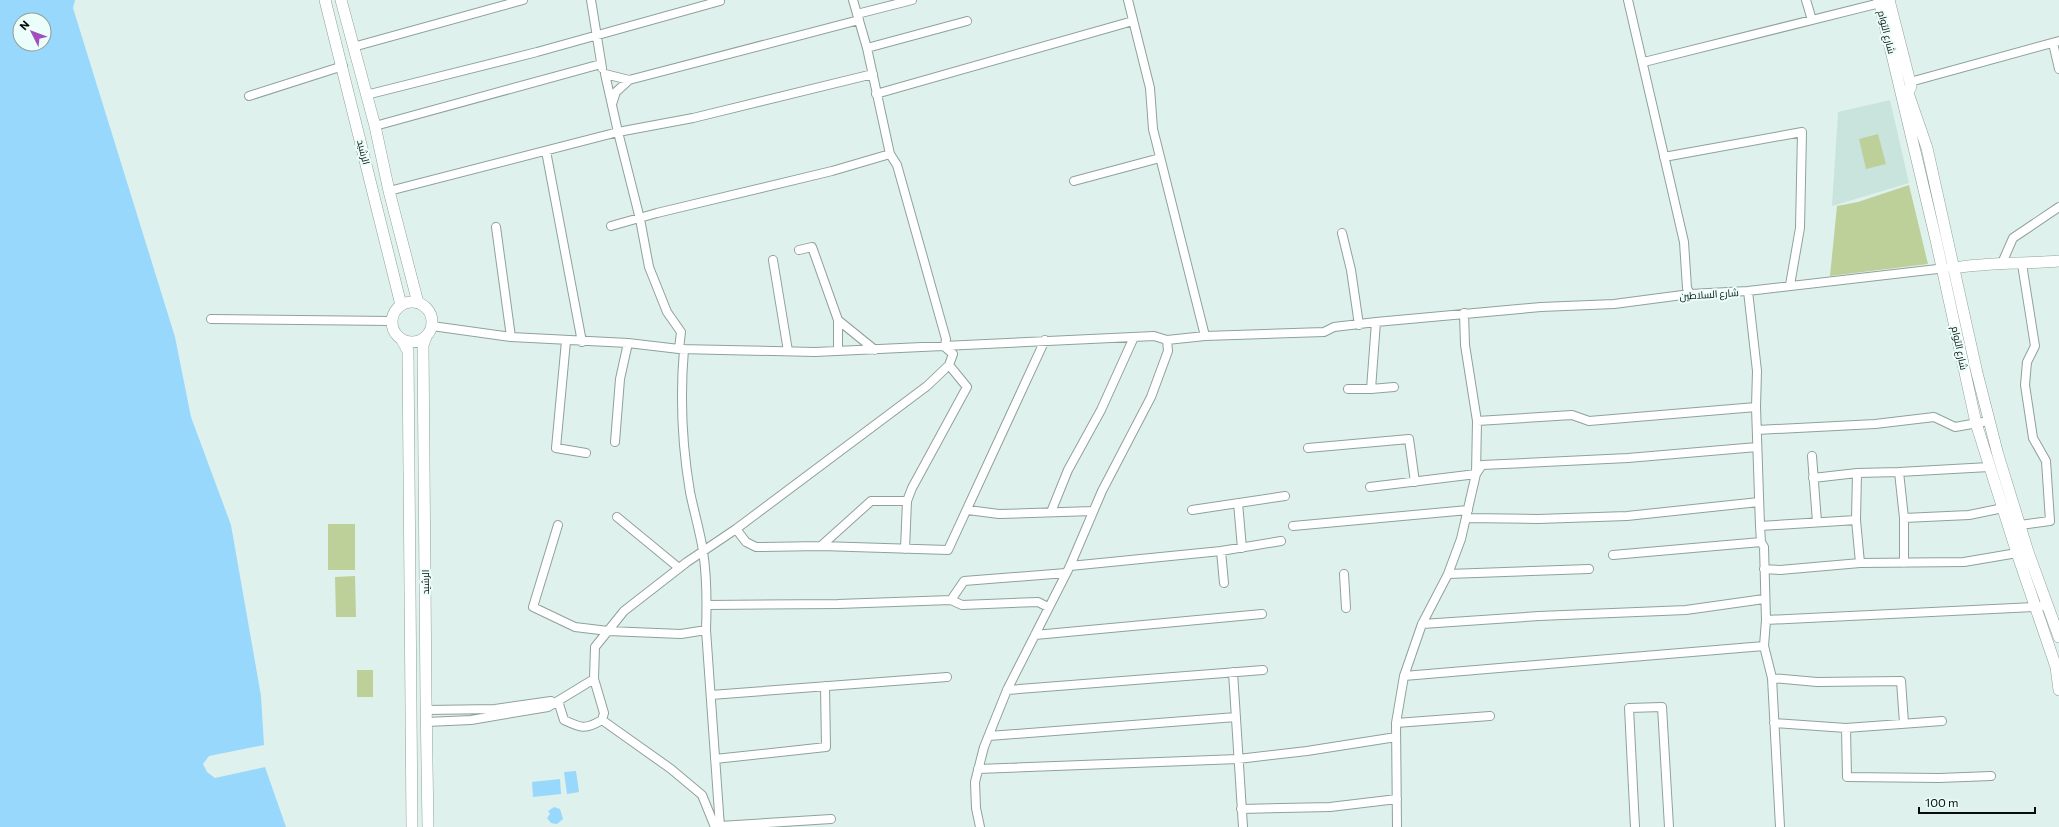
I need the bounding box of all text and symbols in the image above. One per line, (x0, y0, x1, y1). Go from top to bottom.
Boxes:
street label: شارع التوام (1874, 9, 1898, 55)
north arrow (12, 12, 52, 52)
text: N (17, 18, 32, 32)
street label: الرشيد (355, 138, 373, 166)
street label: شارع السلاطين (1679, 286, 1739, 303)
street label: شارع التوام (1948, 325, 1970, 371)
street label: الرشيد (419, 570, 431, 595)
scale bar (1919, 789, 2035, 815)
text: 100 m (1925, 795, 1959, 809)

